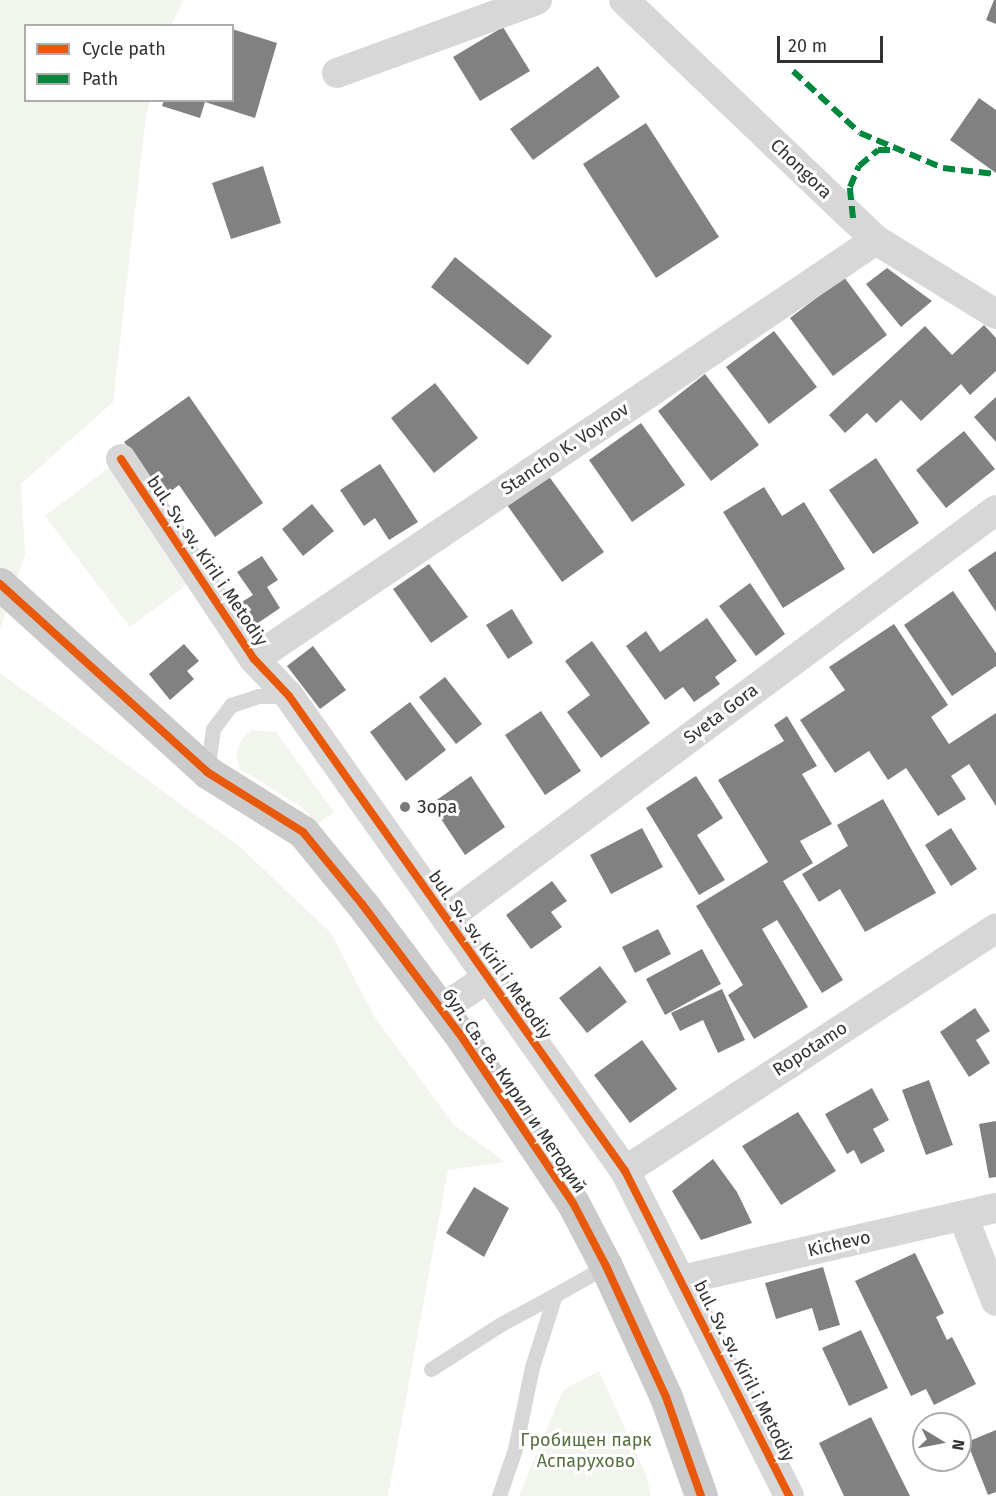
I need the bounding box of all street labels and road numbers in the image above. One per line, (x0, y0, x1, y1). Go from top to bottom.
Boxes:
street label: Chongora (766, 134, 836, 204)
street label: Stancho K. Voynov (497, 398, 633, 500)
street label: bul. Sv. sv. Kiril i Metodiy (142, 472, 272, 650)
street label: Sveta Gora (680, 679, 762, 749)
street label: bul. Sv. sv. Kiril i Metodiy (424, 867, 556, 1043)
street label: бул. Св. св. Кирил и Методий (437, 985, 591, 1197)
street label: Ropotamo (769, 1017, 851, 1081)
street label: Kichevo (805, 1226, 873, 1262)
street label: bul. Sv. sv. Kiril i Metodiy (689, 1277, 799, 1465)

